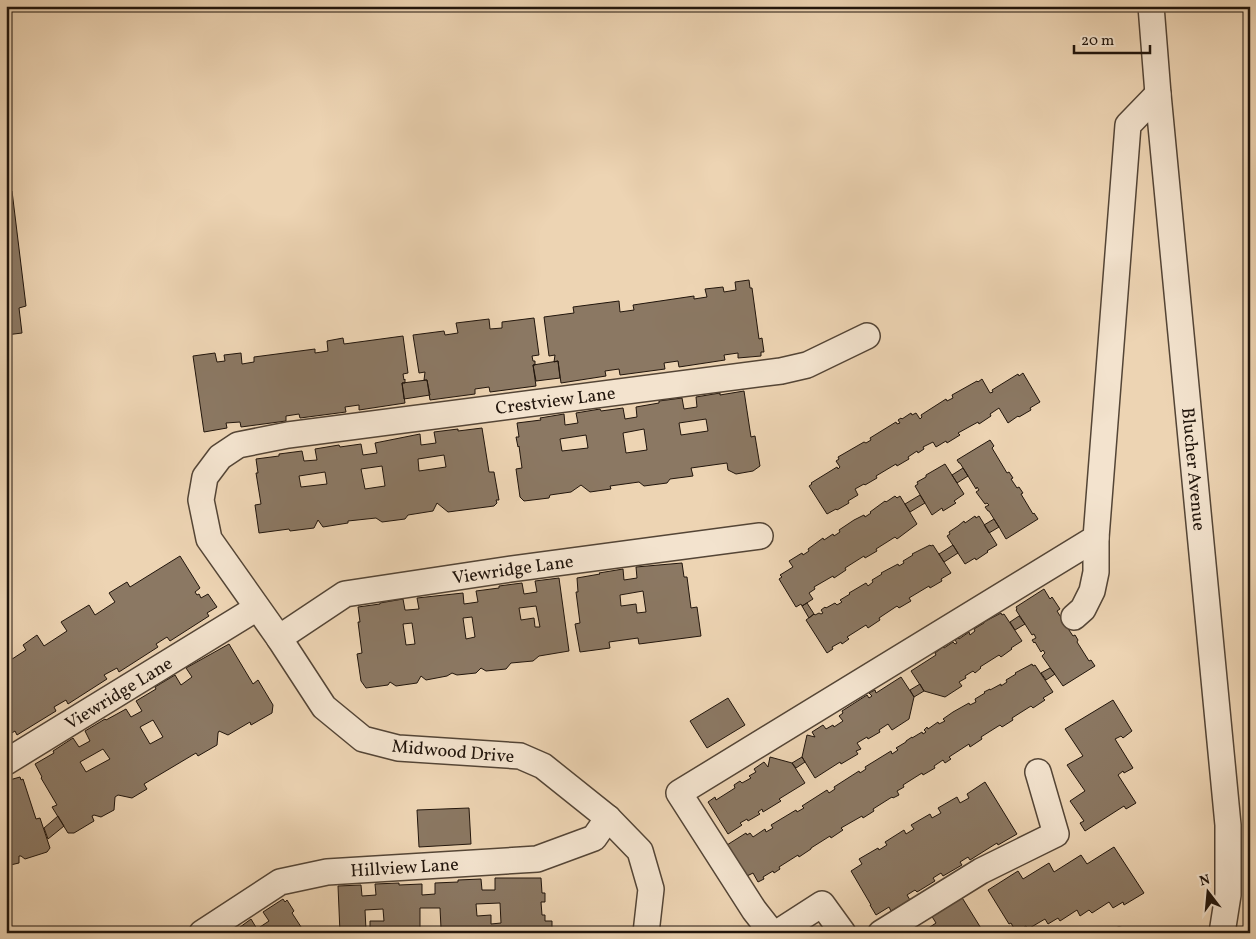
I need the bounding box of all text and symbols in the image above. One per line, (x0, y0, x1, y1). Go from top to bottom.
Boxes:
scale bar (1074, 22, 1150, 54)
text: 20 m (1081, 31, 1114, 52)
street label: Crestview Lane (494, 382, 617, 422)
street label: Blucher Avenue (1174, 406, 1211, 532)
street label: Viewridge Lane (451, 550, 575, 592)
street label: Viewridge Lane (61, 652, 178, 737)
street label: Midwood Drive (391, 735, 515, 770)
street label: Hillview Lane (350, 853, 460, 885)
north arrow (1184, 866, 1234, 916)
text: N (1197, 870, 1212, 891)

